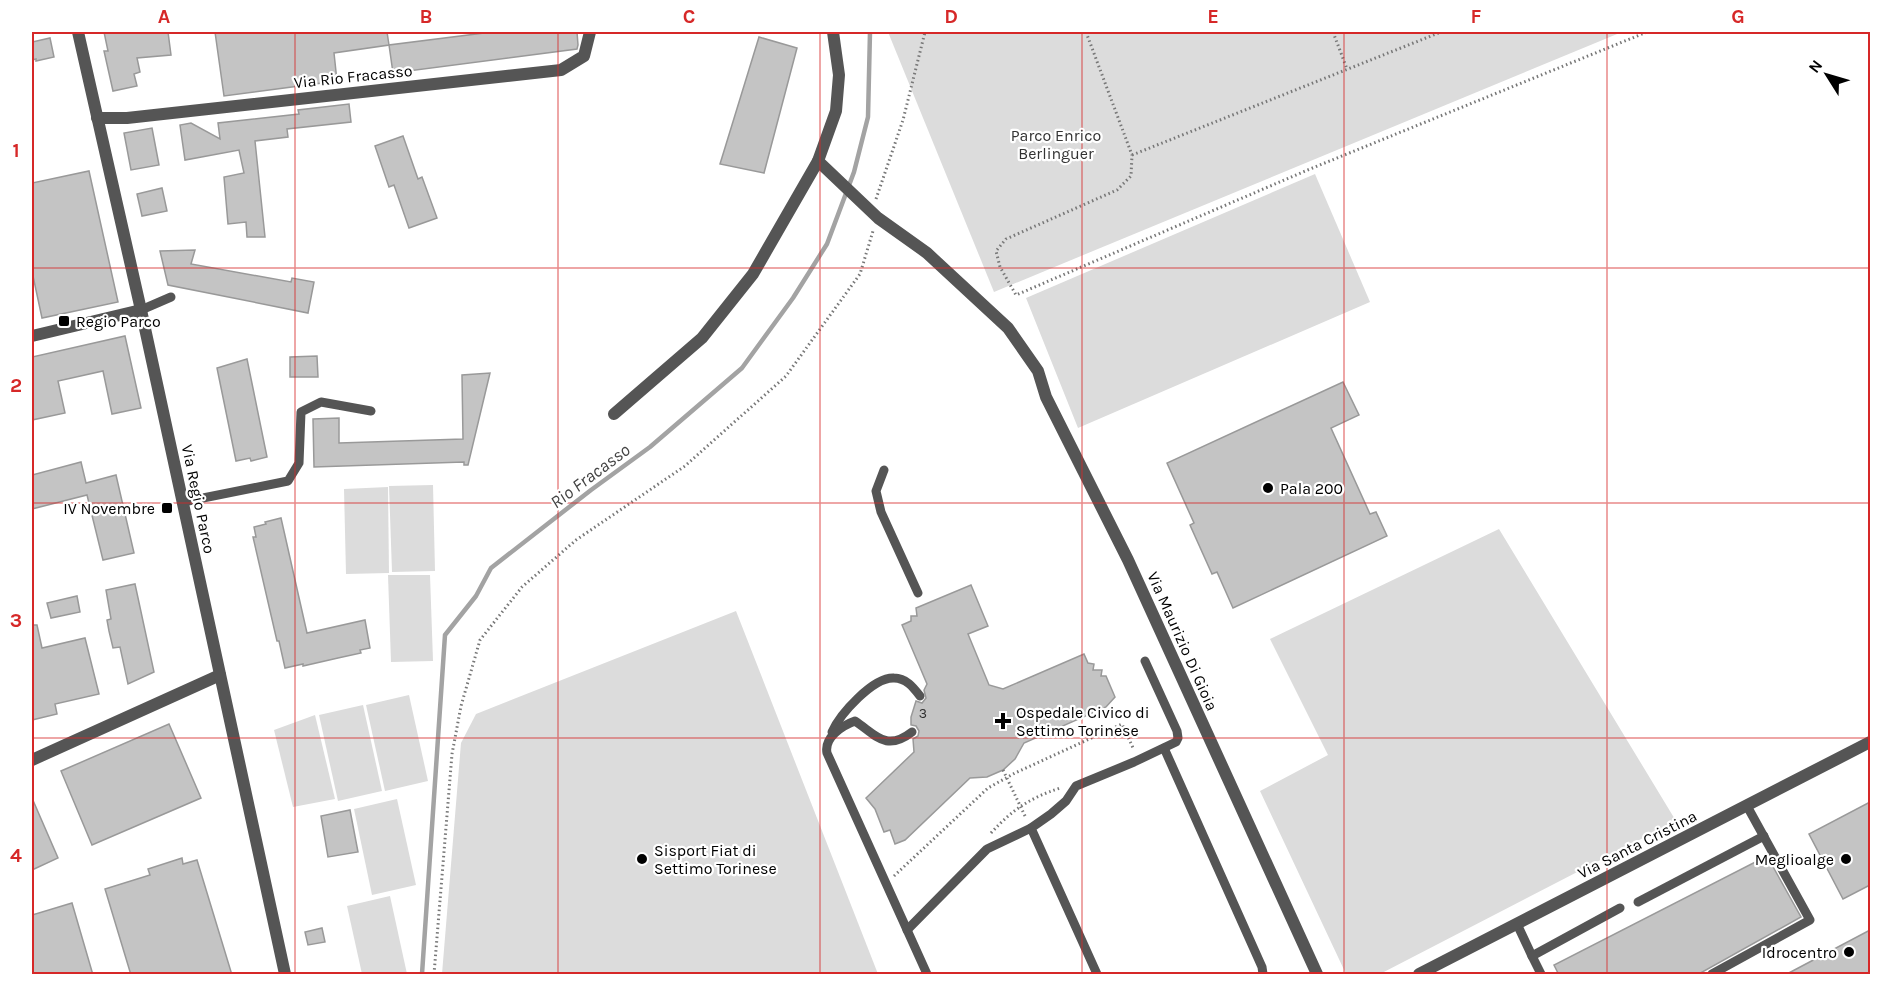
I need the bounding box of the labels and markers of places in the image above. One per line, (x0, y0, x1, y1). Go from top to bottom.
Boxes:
place label: Regio Parco (76, 312, 161, 331)
marker: Regio Parco (57, 314, 71, 328)
place label: Pala 200 (1280, 479, 1343, 498)
marker: Pala 200 (1261, 481, 1275, 495)
place label: IV Novembre (63, 499, 155, 518)
marker: IV Novembre (160, 501, 174, 515)
place label: Ospedale Civico di Settimo Torinese (1016, 703, 1150, 740)
marker: Ospedale Civico di Settimo Torinese (994, 712, 1012, 730)
place label: Sisport Fiat di Settimo Torinese (654, 841, 777, 878)
place label: Meglioalge (1755, 850, 1834, 869)
marker: Sisport Fiat di Settimo Torinese (635, 852, 649, 866)
marker: Meglioalge (1839, 852, 1853, 866)
place label: Idrocentro (1762, 943, 1837, 962)
marker: Idrocentro (1842, 945, 1856, 959)

